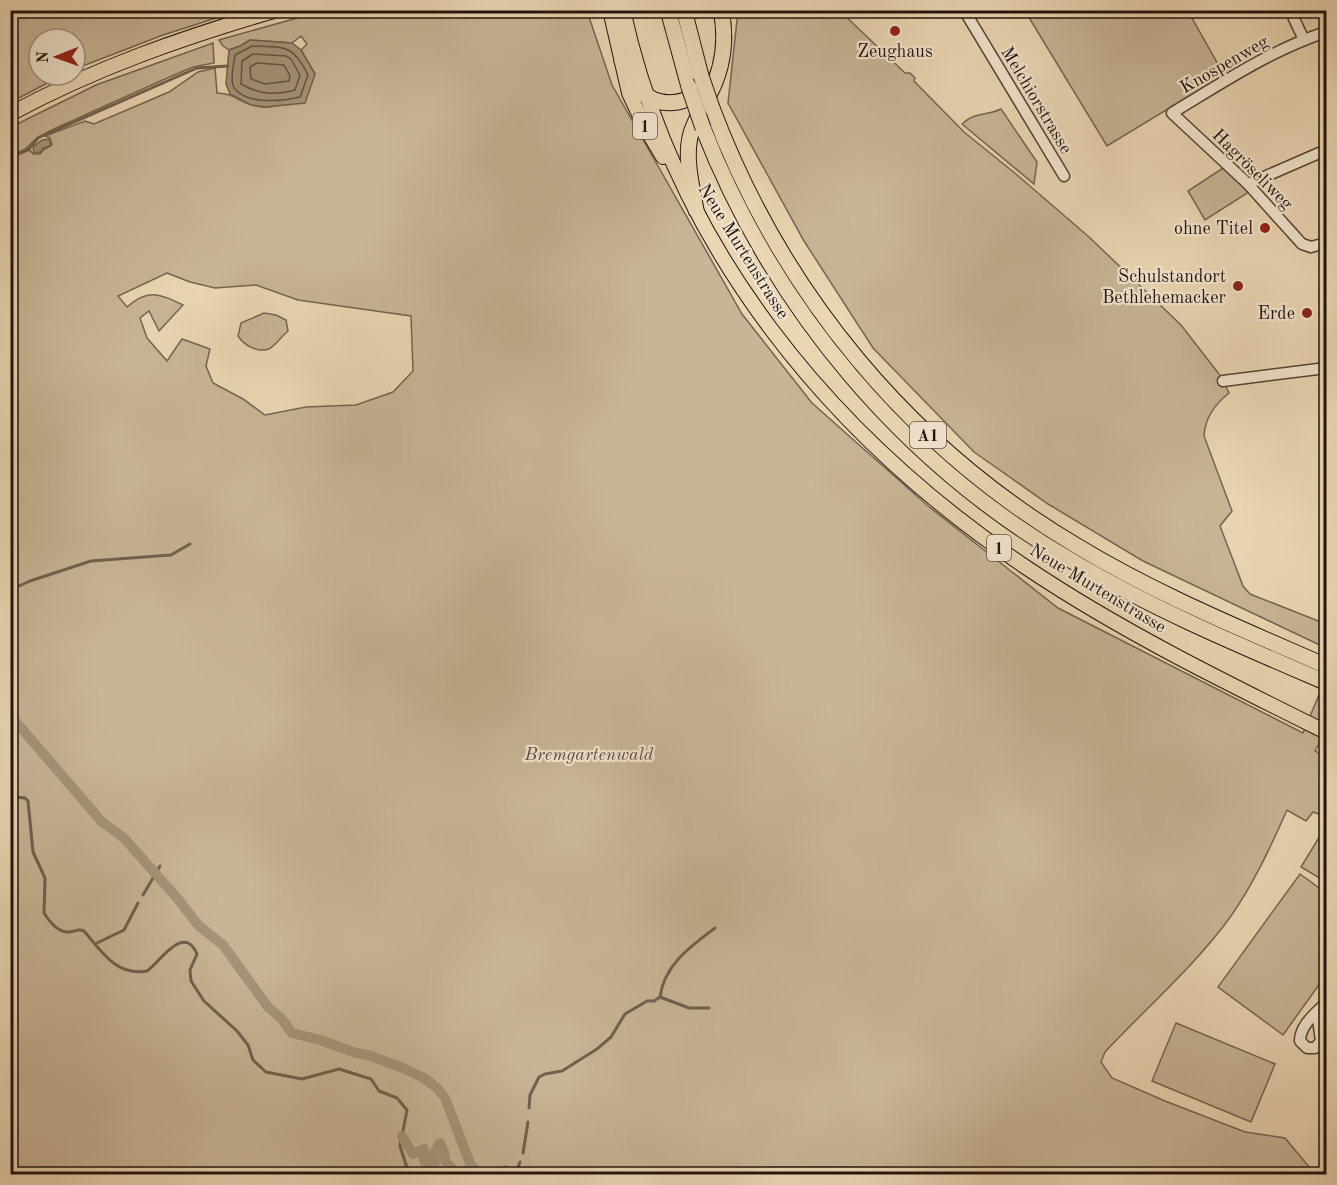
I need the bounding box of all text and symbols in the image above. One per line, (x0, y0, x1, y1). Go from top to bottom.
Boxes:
marker: Zeughaus (888, 24, 902, 38)
north arrow (27, 27, 87, 87)
street label: Knospenweg (1177, 32, 1272, 97)
place label: Zeughaus (857, 43, 933, 61)
street label: Melchiorstrasse (997, 44, 1075, 157)
text: N (36, 50, 52, 63)
road number: 1 (633, 113, 657, 139)
street label: Hagröseliweg (1208, 126, 1296, 214)
street label: Neue Murtenstrasse (694, 181, 792, 322)
place label: ohne Titel (1174, 220, 1253, 238)
marker: ohne Titel (1258, 221, 1272, 235)
place label: Schulstandort Bethlehemacker (1102, 268, 1227, 307)
marker: Schulstandort Bethlehemacker (1231, 279, 1245, 293)
place label: Erde (1258, 305, 1295, 323)
marker: Erde (1300, 306, 1314, 320)
road number: A1 (910, 422, 946, 448)
road number: 1 (987, 535, 1011, 561)
street label: Neue Murtenstrasse (1026, 541, 1169, 637)
park label: Bremgartenwald (524, 746, 654, 764)

